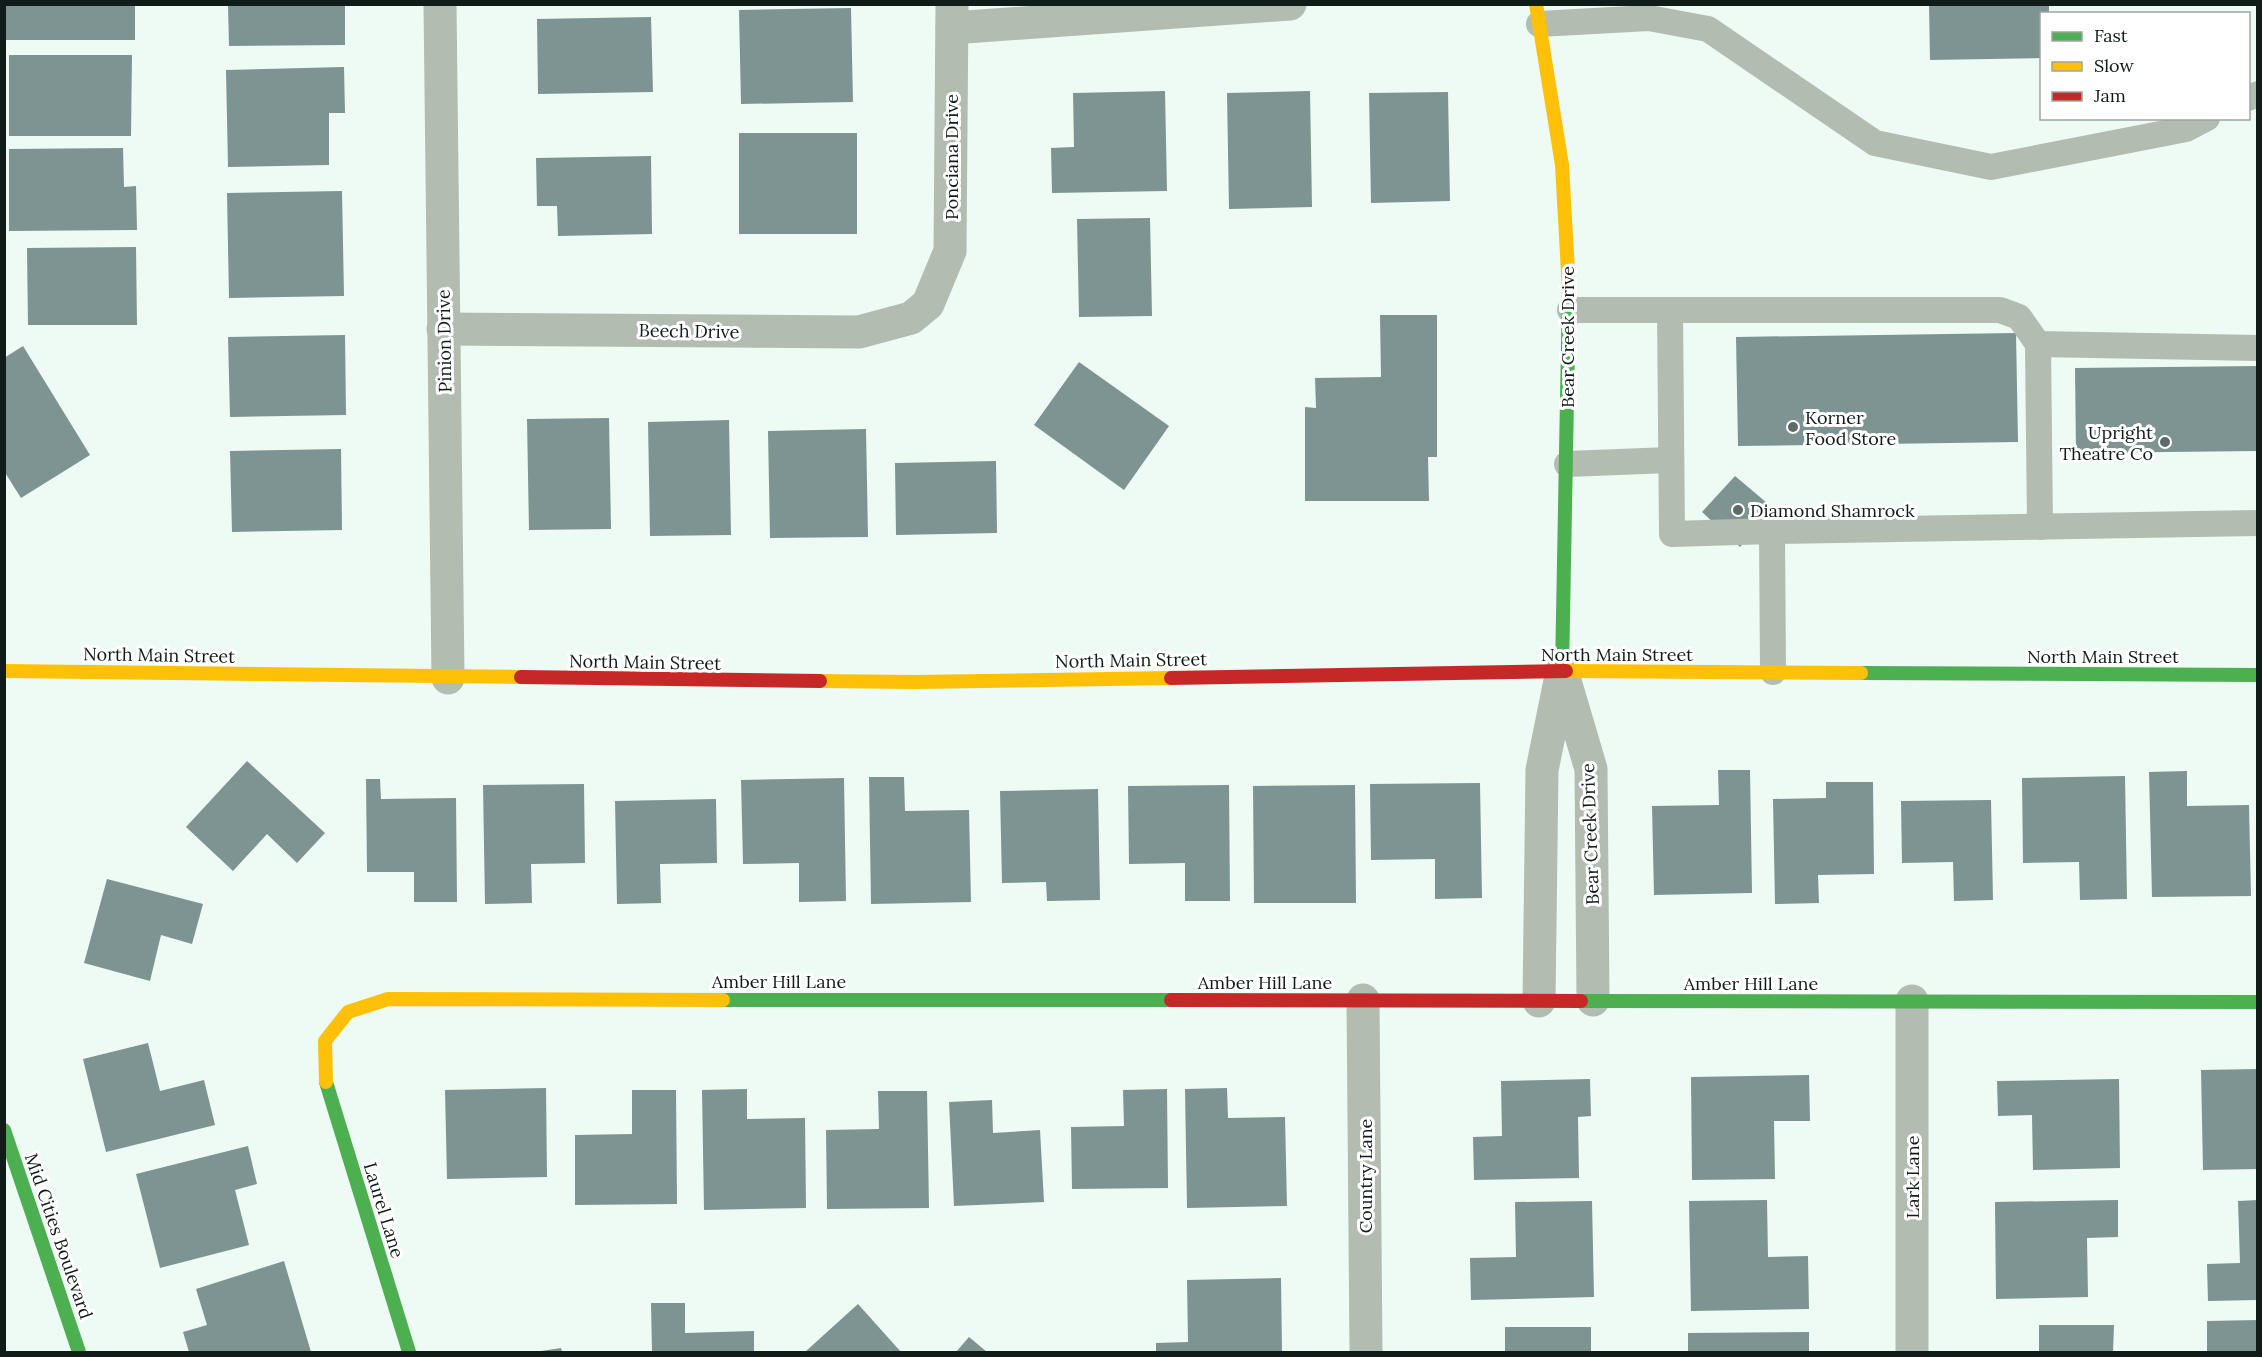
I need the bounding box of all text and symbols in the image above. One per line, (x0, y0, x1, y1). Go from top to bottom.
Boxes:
legend (2040, 12, 2250, 120)
text: Fast (2094, 24, 2128, 47)
text: Slow (2094, 54, 2134, 77)
text: Jam (2093, 84, 2126, 107)
street label: Ponciana Drive (940, 94, 963, 220)
street label: Bear Creek Drive (1556, 266, 1579, 408)
street label: Pinion Drive (432, 289, 456, 393)
street label: Beech Drive (638, 319, 740, 343)
place label: Korner Food Store (1805, 406, 1896, 450)
marker: Korner Food Store (1786, 420, 1800, 434)
place label: Upright Theatre Co (2060, 421, 2153, 465)
marker: Upright Theatre Co (2158, 435, 2172, 449)
place label: Diamond Shamrock (1750, 499, 1915, 522)
marker: Diamond Shamrock (1731, 503, 1745, 517)
street label: North Main Street (83, 642, 235, 668)
street label: North Main Street (1541, 643, 1693, 666)
street label: North Main Street (2027, 645, 2179, 668)
street label: North Main Street (1055, 647, 1207, 673)
street label: North Main Street (569, 649, 721, 675)
street label: Bear Creek Drive (1576, 762, 1604, 905)
street label: Amber Hill Lane (711, 970, 846, 993)
street label: Amber Hill Lane (1197, 971, 1332, 994)
street label: Amber Hill Lane (1683, 972, 1818, 995)
street label: Country Lane (1354, 1118, 1377, 1233)
street label: Lark Lane (1901, 1135, 1924, 1218)
street label: Mid Cities Boulevard (20, 1150, 98, 1322)
street label: Laurel Lane (359, 1160, 409, 1261)

